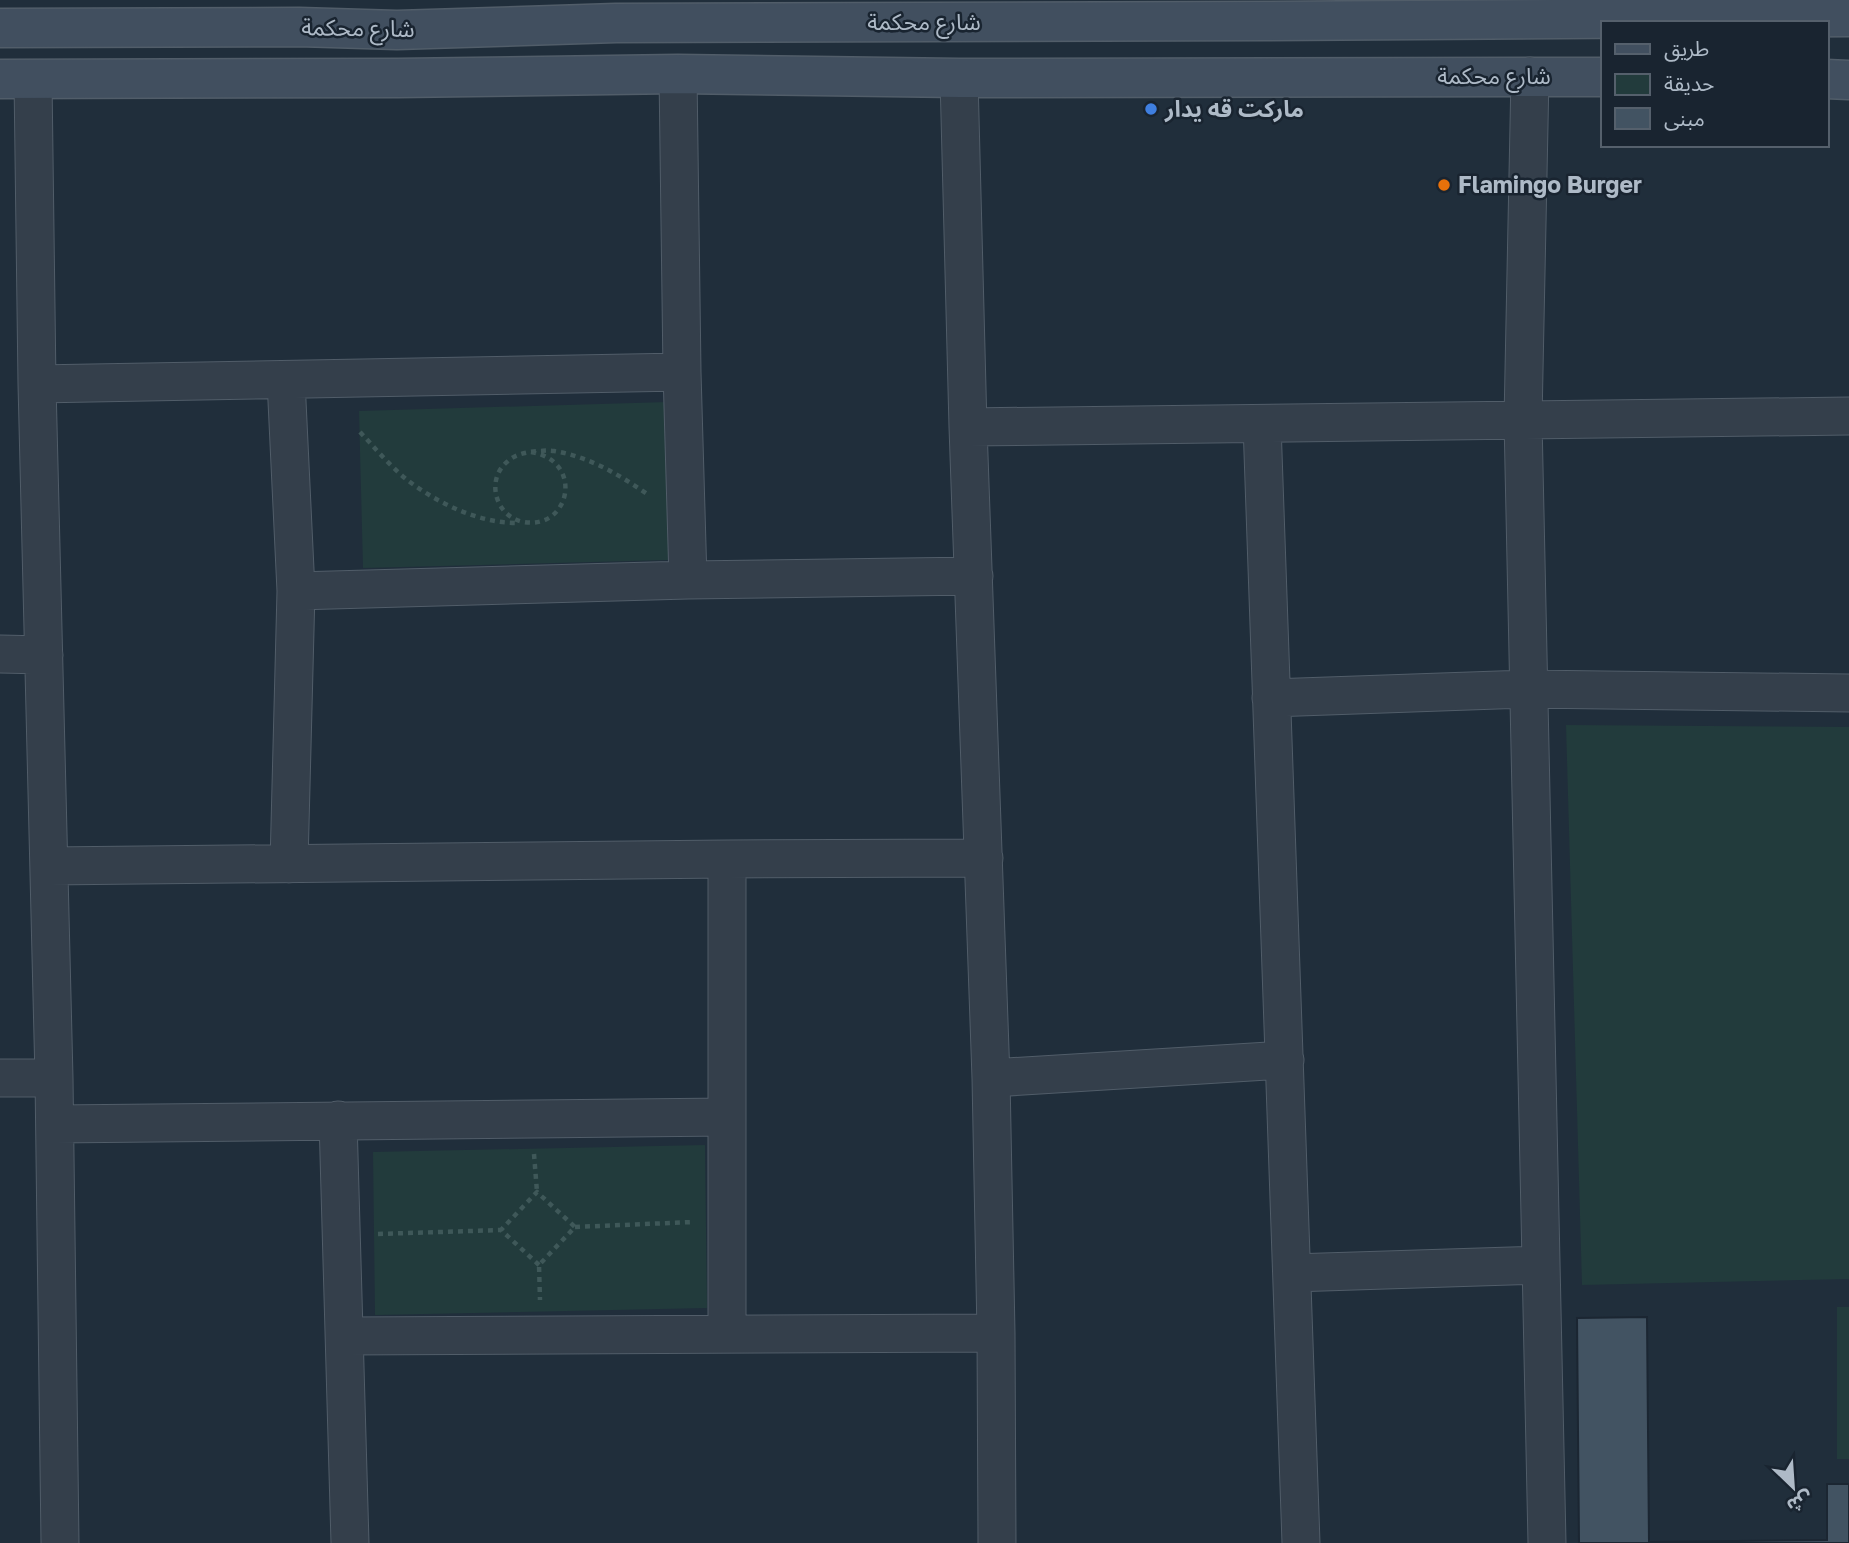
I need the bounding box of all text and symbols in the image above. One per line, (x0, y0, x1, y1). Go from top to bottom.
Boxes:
street label: شارع محكمة (867, 7, 981, 39)
street label: شارع محكمة (301, 12, 415, 46)
legend (1601, 21, 1828, 147)
text: طريق (1664, 35, 1709, 62)
street label: شارع محكمة (1437, 61, 1551, 93)
text: حديقة (1664, 70, 1714, 96)
place label: ماركت قه يدار (1164, 94, 1304, 123)
marker: ماركت قه يدار (1143, 101, 1159, 117)
text: مبنى (1664, 105, 1705, 131)
place label: Flamingo Burger (1458, 170, 1642, 198)
marker: Flamingo Burger (1436, 177, 1452, 193)
north arrow (1758, 1452, 1828, 1522)
text: ش (1784, 1487, 1817, 1519)

